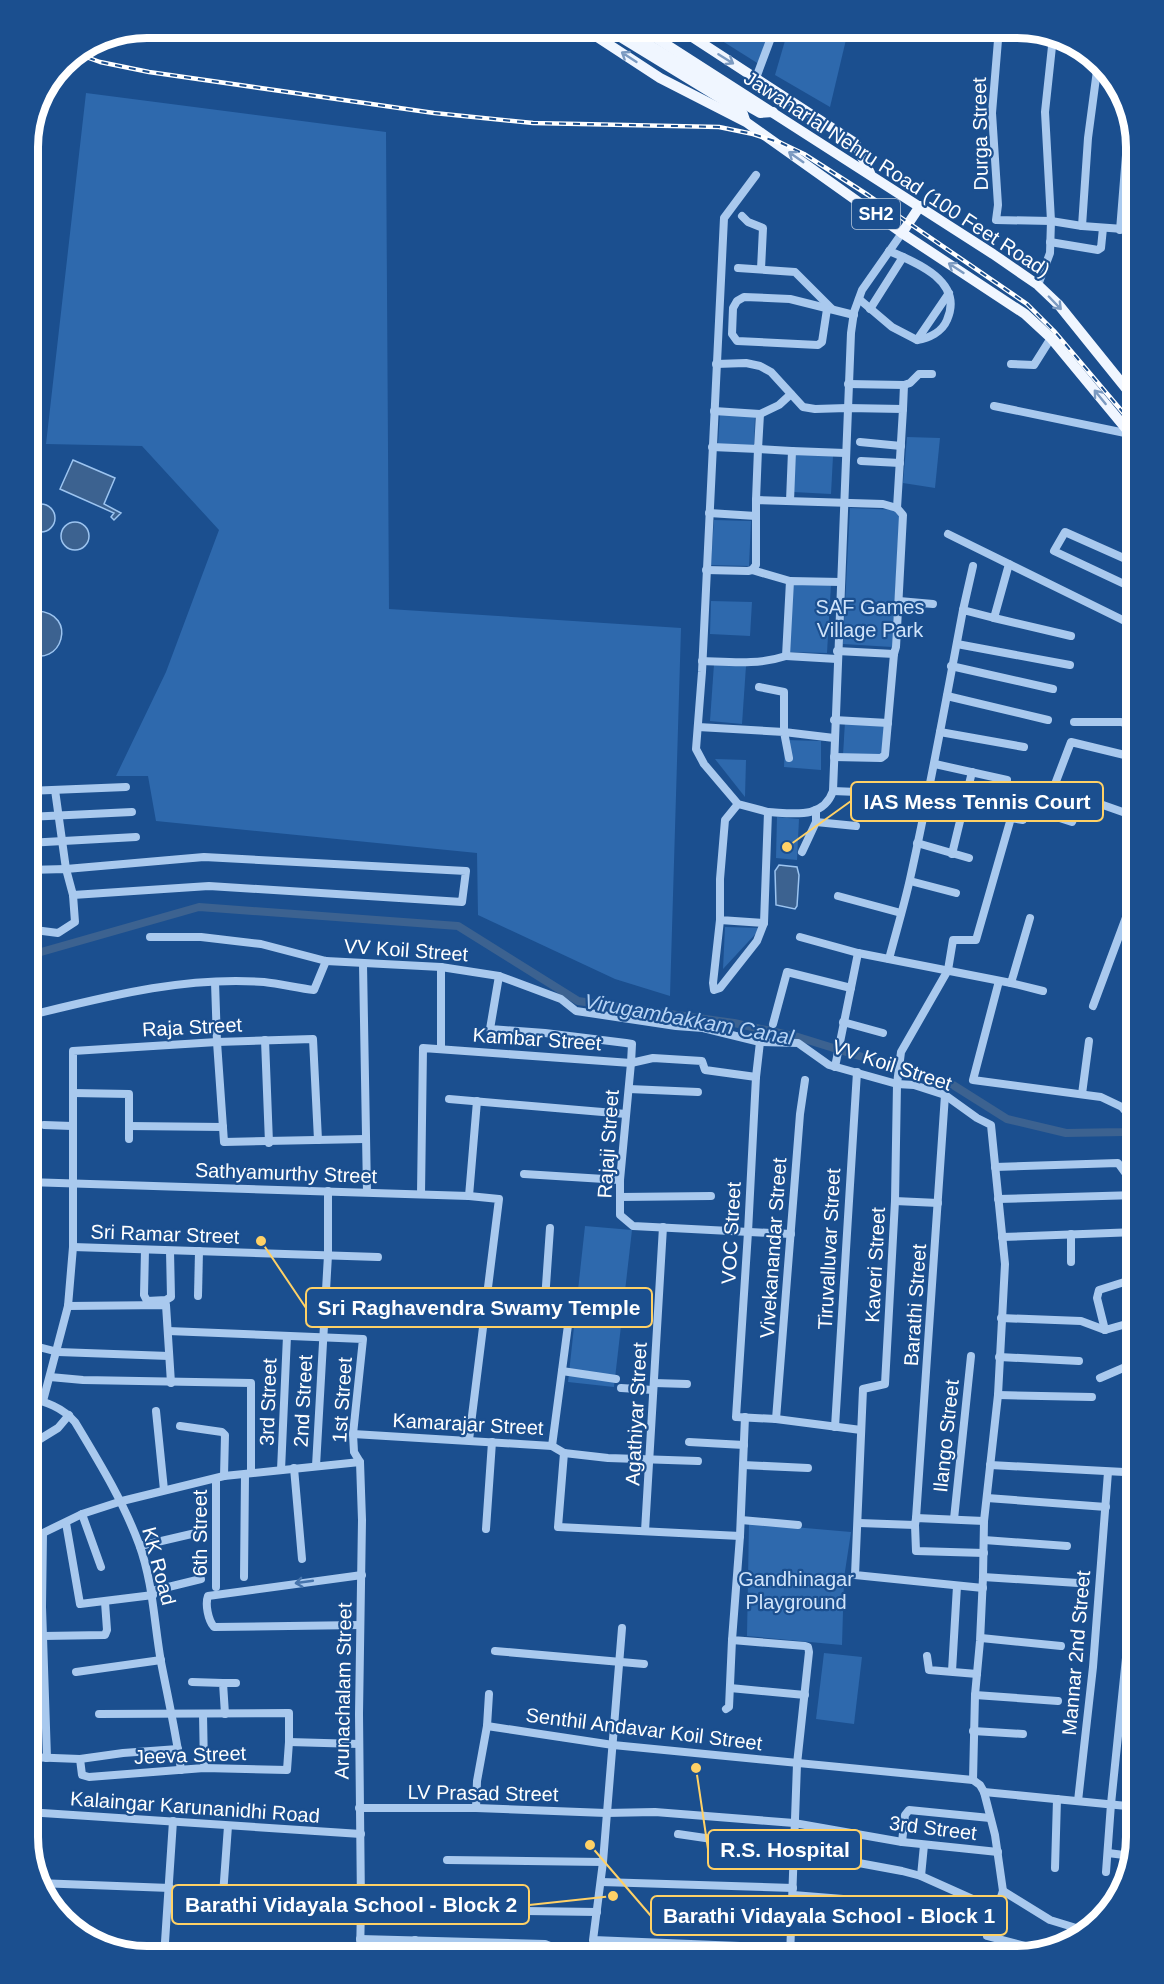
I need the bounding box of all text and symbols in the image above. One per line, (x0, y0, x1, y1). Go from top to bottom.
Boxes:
one-way arrow (620, 51, 637, 64)
one-way arrow (717, 53, 734, 65)
street label: Jawaharlal Nehru Road (100 Feet Road) (740, 67, 1054, 281)
street label: Durga Street (968, 77, 992, 191)
one-way arrow (788, 151, 804, 163)
road number: SH2 (852, 199, 900, 229)
one-way arrow (948, 262, 965, 274)
one-way arrow (1048, 295, 1063, 310)
one-way arrow (1093, 389, 1106, 405)
park label: SAF Games Village Park (816, 596, 924, 641)
callout: IAS Mess Tennis Court (851, 782, 1103, 821)
text: IAS Mess Tennis Court (863, 790, 1091, 813)
street label: VV Koil Street (343, 935, 469, 965)
water label: Virugambakkam Canal (583, 989, 797, 1049)
street label: Raja Street (141, 1013, 243, 1041)
street label: Kambar Street (472, 1024, 603, 1055)
street label: VV Koil Street (829, 1035, 955, 1095)
street label: Rajaji Street (593, 1088, 623, 1199)
street label: Vivekanandar Street (756, 1157, 790, 1339)
street label: Sathyamurthy Street (195, 1159, 378, 1187)
street label: Tiruvalluvar Street (814, 1167, 844, 1330)
street label: VOC Street (717, 1181, 745, 1285)
street label: Kaveri Street (861, 1206, 889, 1323)
street label: Sri Ramar Street (90, 1220, 240, 1248)
street label: Barathi Street (900, 1243, 930, 1367)
callout: Sri Raghavendra Swamy Temple (306, 1288, 652, 1327)
text: Sri Raghavendra Swamy Temple (318, 1296, 640, 1319)
street label: Agathiyar Street (621, 1341, 651, 1486)
street label: 2nd Street (290, 1354, 316, 1448)
street label: 1st Street (328, 1356, 356, 1443)
street label: 3rd Street (255, 1357, 281, 1446)
street label: Ilango Street (929, 1378, 963, 1494)
street label: Kamarajar Street (392, 1409, 545, 1439)
street label: 6th Street (189, 1489, 211, 1576)
street label: KK Road (138, 1524, 180, 1608)
park label: Gandhinagar Playground (738, 1568, 854, 1613)
street label: Mannar 2nd Street (1058, 1569, 1094, 1736)
one-way arrow (294, 1577, 314, 1588)
street label: Arunachalam Street (330, 1602, 356, 1780)
street label: Senthil Andavar Koil Street (525, 1704, 764, 1754)
street label: Jeeva Street (134, 1742, 247, 1768)
street label: LV Prasad Street (407, 1781, 559, 1805)
street label: Kalaingar Karunanidhi Road (69, 1787, 321, 1827)
street label: 3rd Street (888, 1812, 978, 1844)
callout: R.S. Hospital (708, 1830, 861, 1869)
text: R.S. Hospital (720, 1838, 850, 1861)
callout: Barathi Vidayala School - Block 2 (172, 1885, 529, 1924)
text: Barathi Vidayala School - Block 2 (185, 1893, 517, 1916)
callout: Barathi Vidayala School - Block 1 (651, 1896, 1007, 1935)
text: Barathi Vidayala School - Block 1 (663, 1904, 995, 1927)

